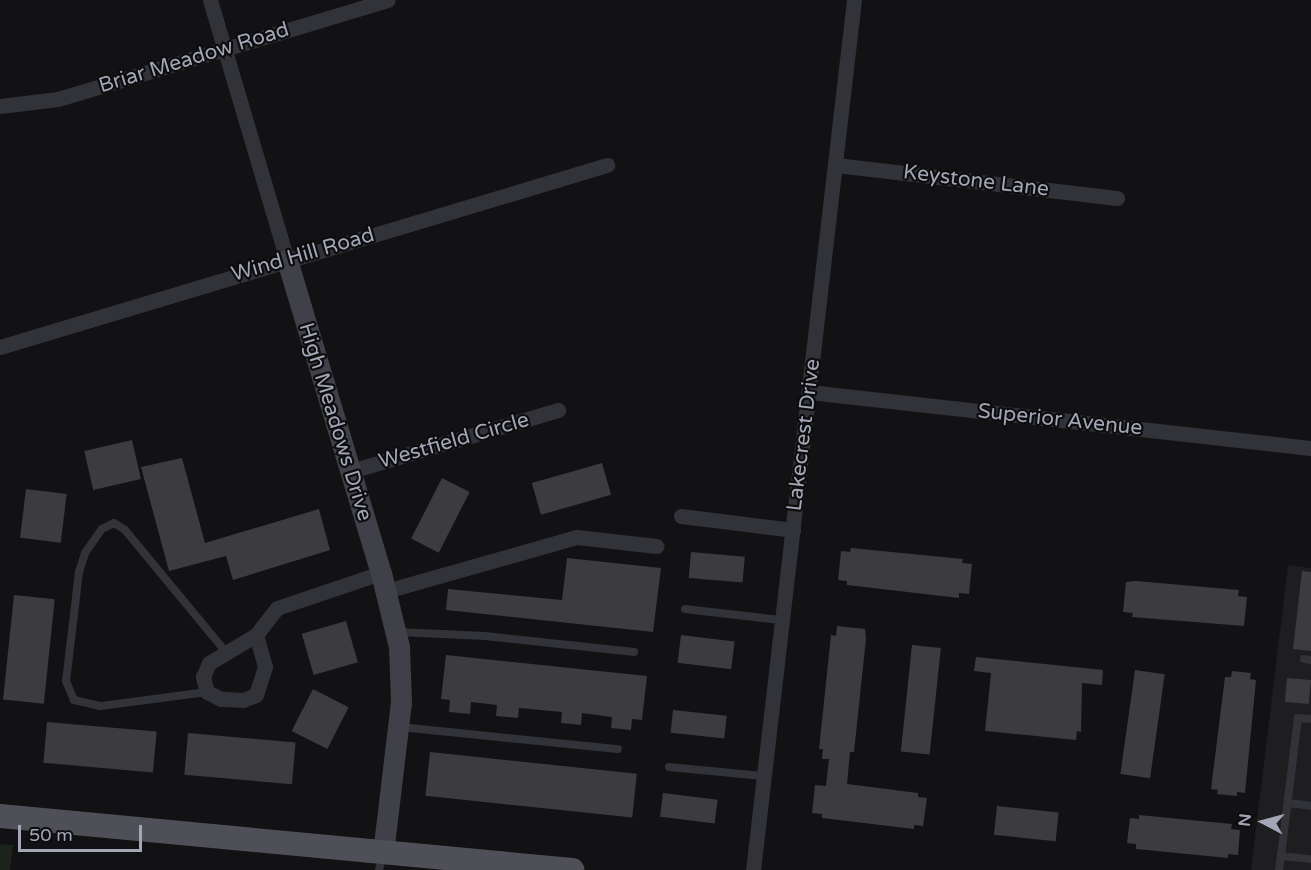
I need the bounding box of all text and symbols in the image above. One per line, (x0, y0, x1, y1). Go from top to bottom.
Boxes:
street label: Briar Meadow Road (96, 17, 292, 99)
street label: Keystone Lane (902, 160, 1050, 202)
street label: Wind Hill Road (229, 223, 377, 287)
street label: High Meadows Drive (293, 320, 377, 524)
street label: Lakecrest Drive (782, 358, 826, 512)
street label: Superior Avenue (976, 399, 1144, 441)
street label: Westfield Circle (376, 407, 532, 475)
north arrow (1233, 792, 1293, 852)
scale bar (21, 813, 146, 851)
text: N (1234, 813, 1256, 828)
text: 50 m (29, 824, 73, 846)

